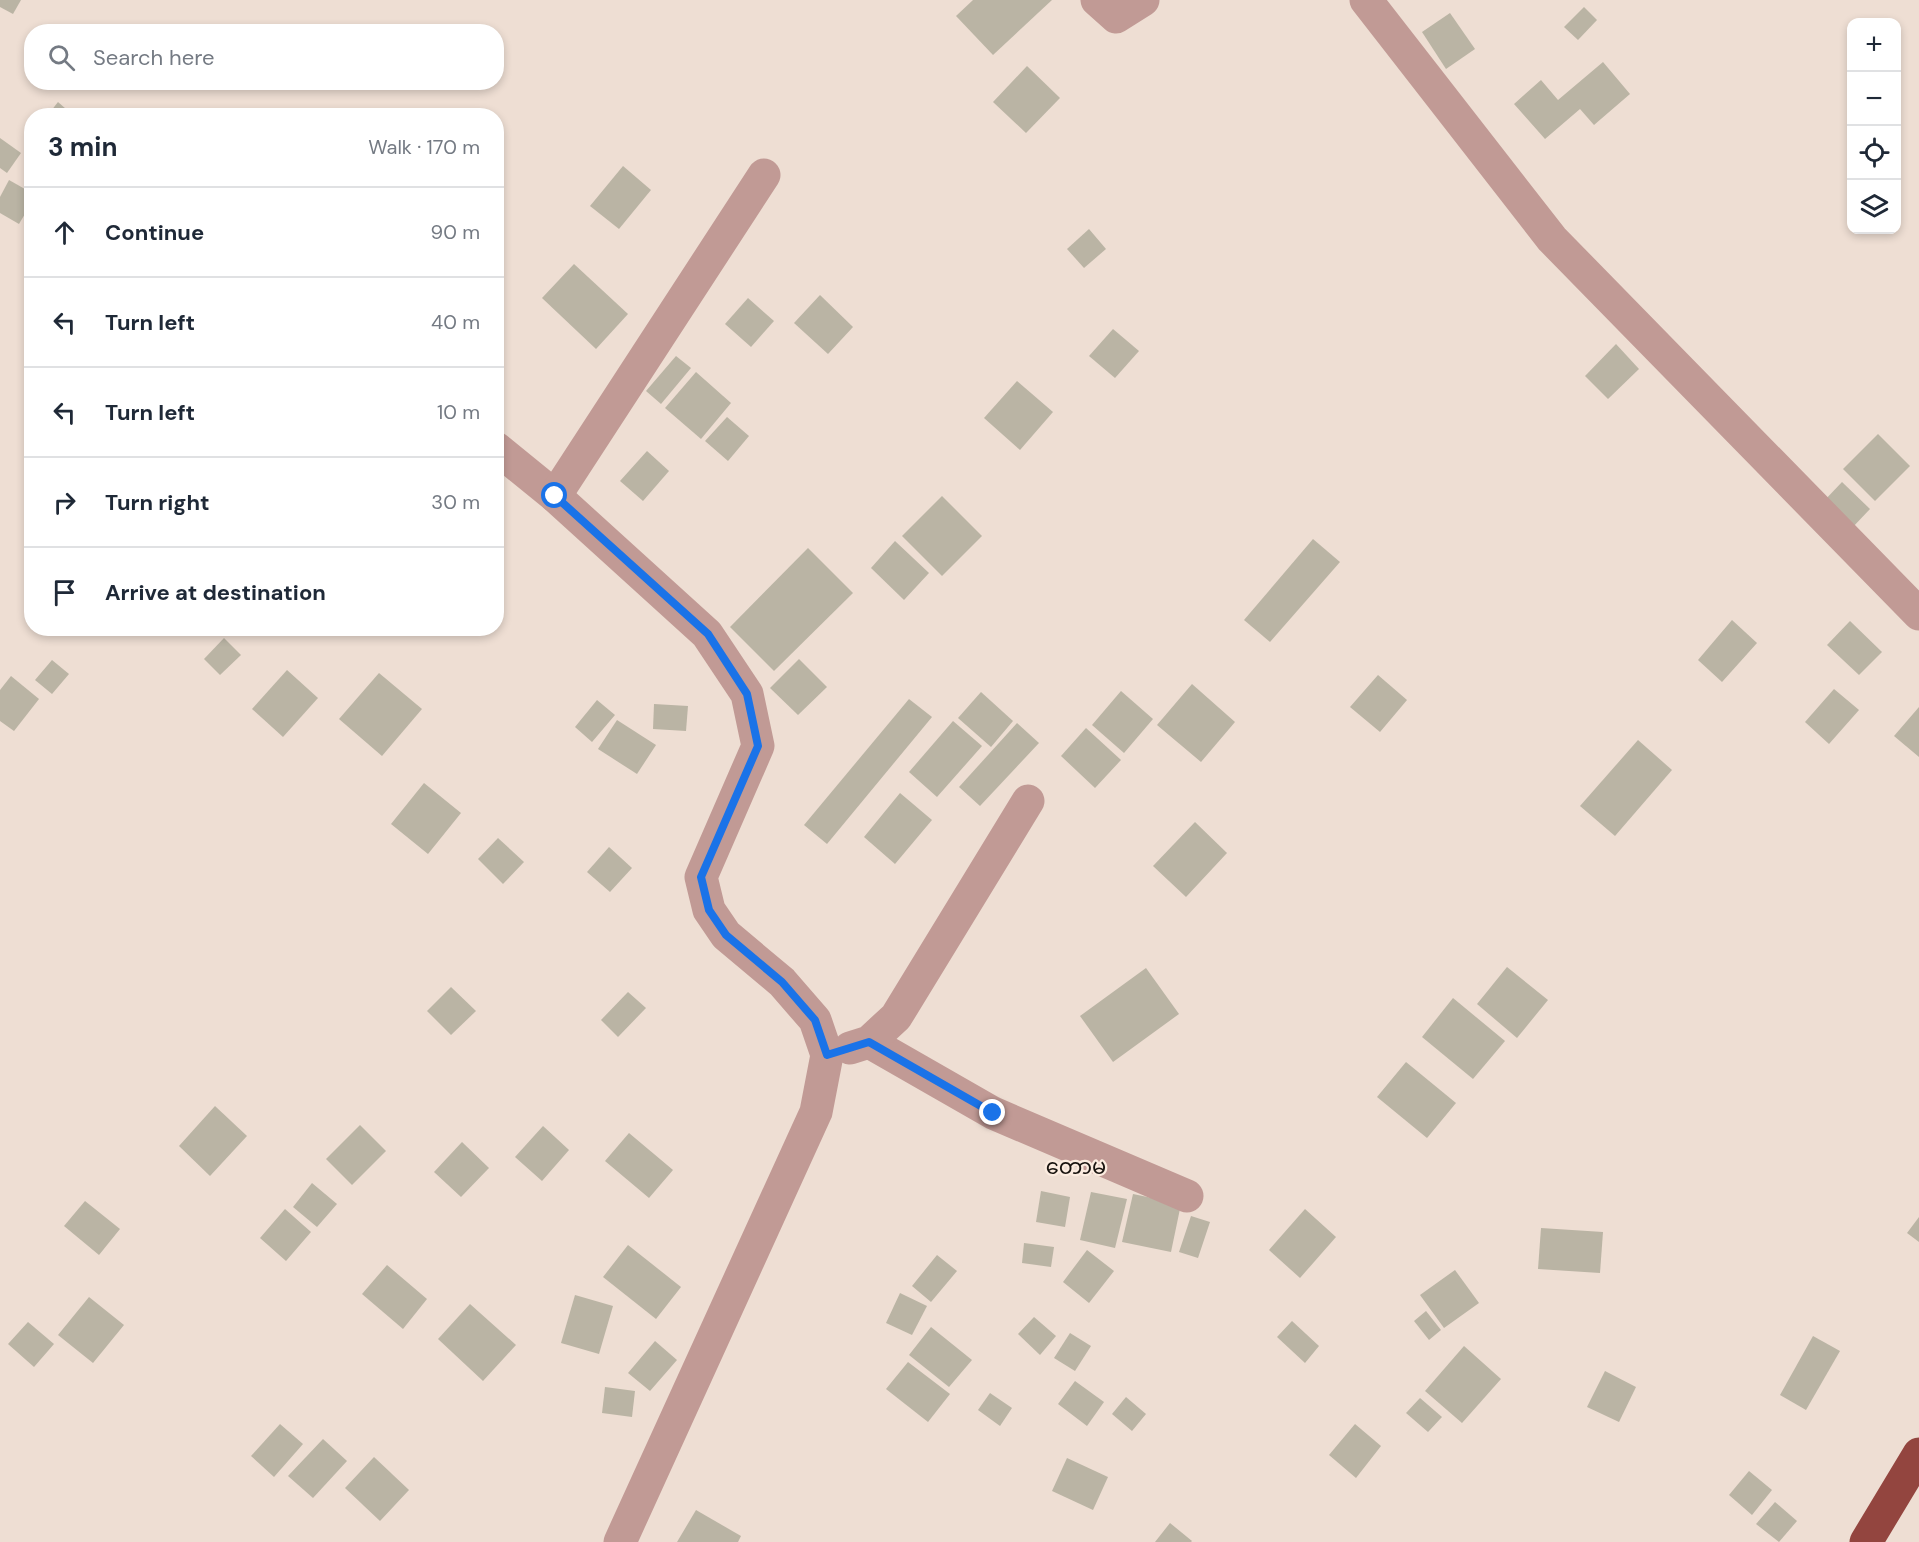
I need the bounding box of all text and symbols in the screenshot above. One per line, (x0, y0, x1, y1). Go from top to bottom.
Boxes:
map controls (1847, 18, 1901, 234)
button: + (1847, 18, 1901, 72)
search box (24, 24, 504, 90)
icon: search (45, 41, 78, 74)
text: Search here (93, 43, 214, 72)
button: − (1847, 72, 1901, 126)
button: locate (1847, 126, 1901, 180)
text: 3 min (48, 130, 117, 164)
text: Walk · 170 m (368, 134, 480, 160)
button: layers (1847, 180, 1901, 234)
icon: ahead (48, 216, 81, 249)
text: Continue (105, 218, 204, 247)
text: 90 m (431, 219, 480, 245)
icon: left (48, 306, 81, 339)
text: Turn left (105, 308, 195, 337)
text: 40 m (431, 309, 480, 335)
icon: left (48, 396, 81, 429)
text: Turn left (105, 398, 195, 427)
text: 10 m (437, 399, 480, 425)
route start (541, 482, 567, 508)
icon: right (48, 486, 81, 519)
text: Turn right (105, 488, 210, 517)
text: 30 m (431, 489, 480, 515)
icon: arrive (48, 576, 81, 609)
text: Arrive at destination (105, 578, 326, 607)
route end (979, 1099, 1005, 1125)
district label: တောမ (1046, 1153, 1106, 1181)

